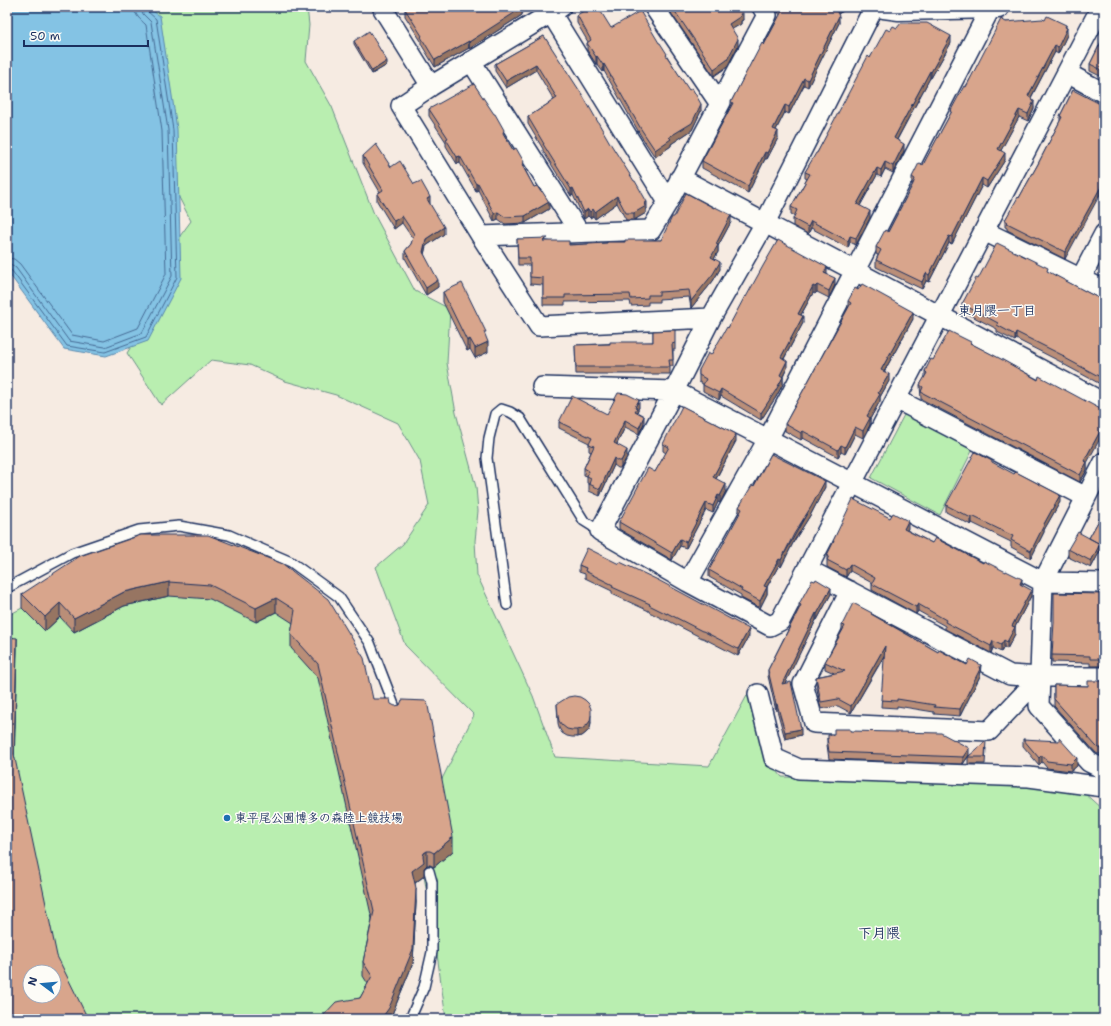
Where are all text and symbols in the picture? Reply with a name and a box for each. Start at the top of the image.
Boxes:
scale bar [24,22,148,48]
text: 50 m [30,28,60,44]
district label: 東月隈一丁目 [958,302,1036,319]
place label: 東平尾公園博多の森陸上競技場 [235,810,403,826]
marker: 東平尾公園博多の森陸上競技場 [222,813,232,823]
district label: 下月隈 [858,924,900,942]
north arrow [22,964,62,1004]
text: N [24,975,41,988]

